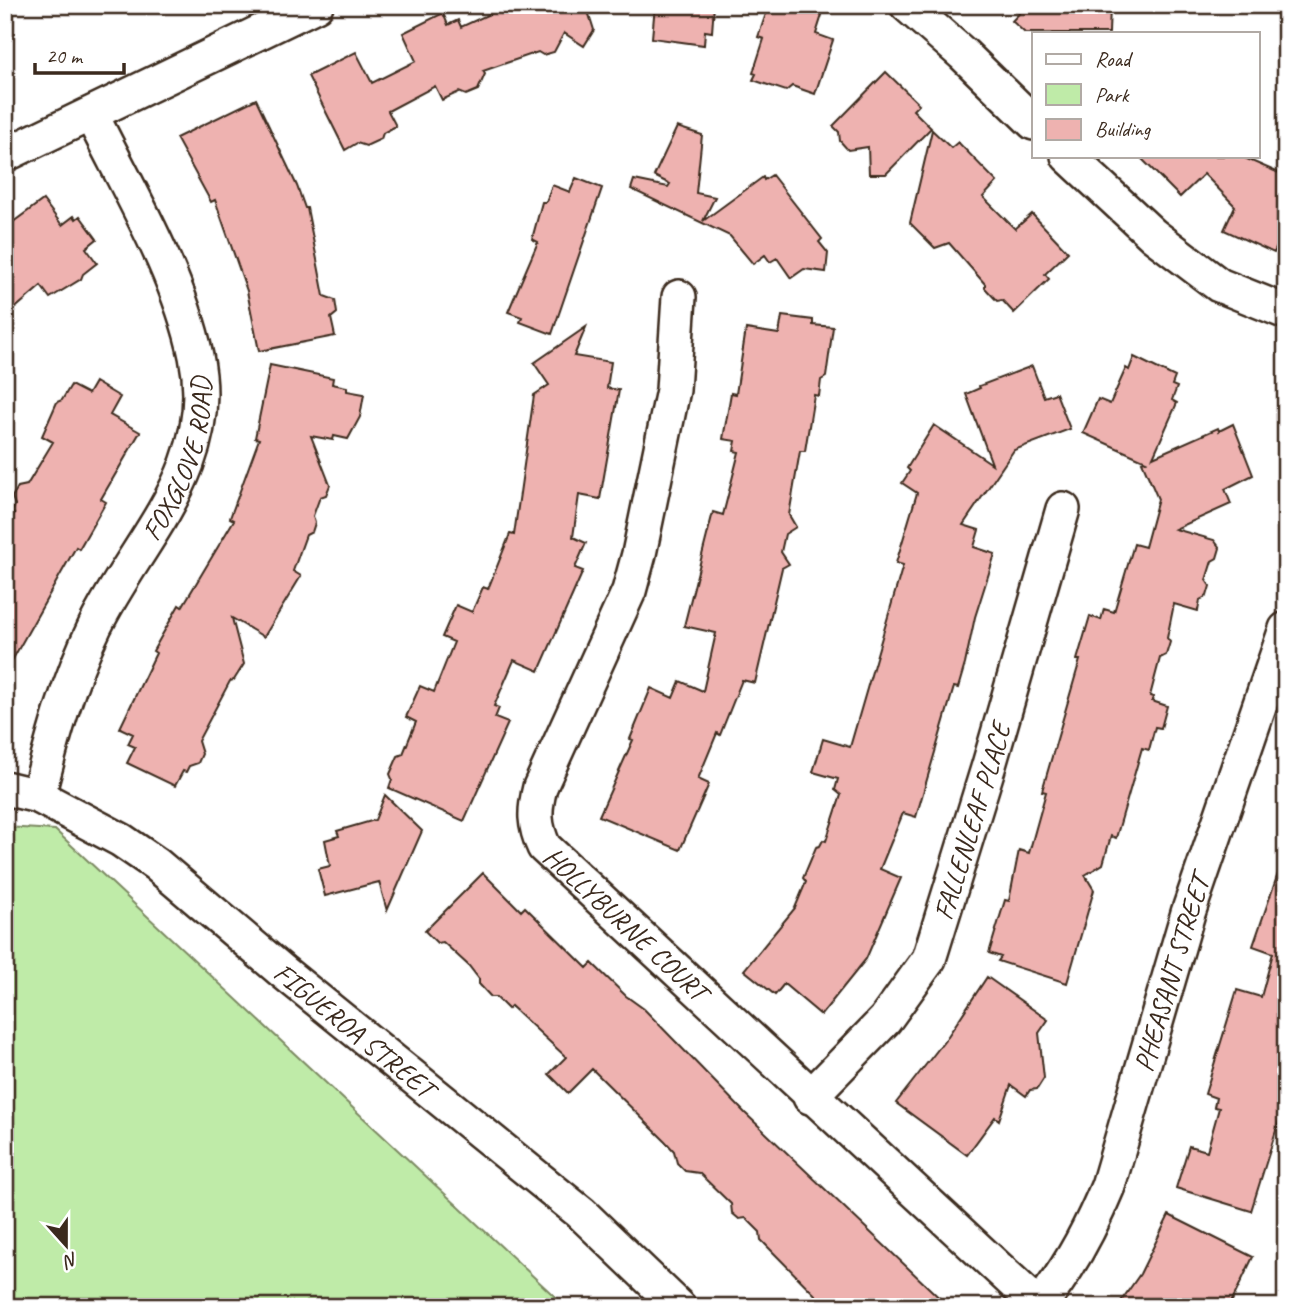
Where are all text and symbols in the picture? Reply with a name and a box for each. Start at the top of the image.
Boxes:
scale bar [35,32,124,76]
legend [1032,32,1260,158]
text: 20 m [46,43,84,69]
text: Road [1095,46,1134,72]
text: Park [1095,82,1130,108]
text: Building [1095,116,1152,142]
street label: FOXGLOVE ROAD [133,373,218,546]
street label: FALLENLEAF PLACE [925,715,1019,924]
street label: HOLLYBURNE COURT [537,838,720,1012]
street label: PHEASANT STREET [1125,864,1219,1075]
street label: FIGUEROA STREET [267,954,447,1109]
north arrow [32,1210,102,1280]
text: N [59,1247,82,1274]

